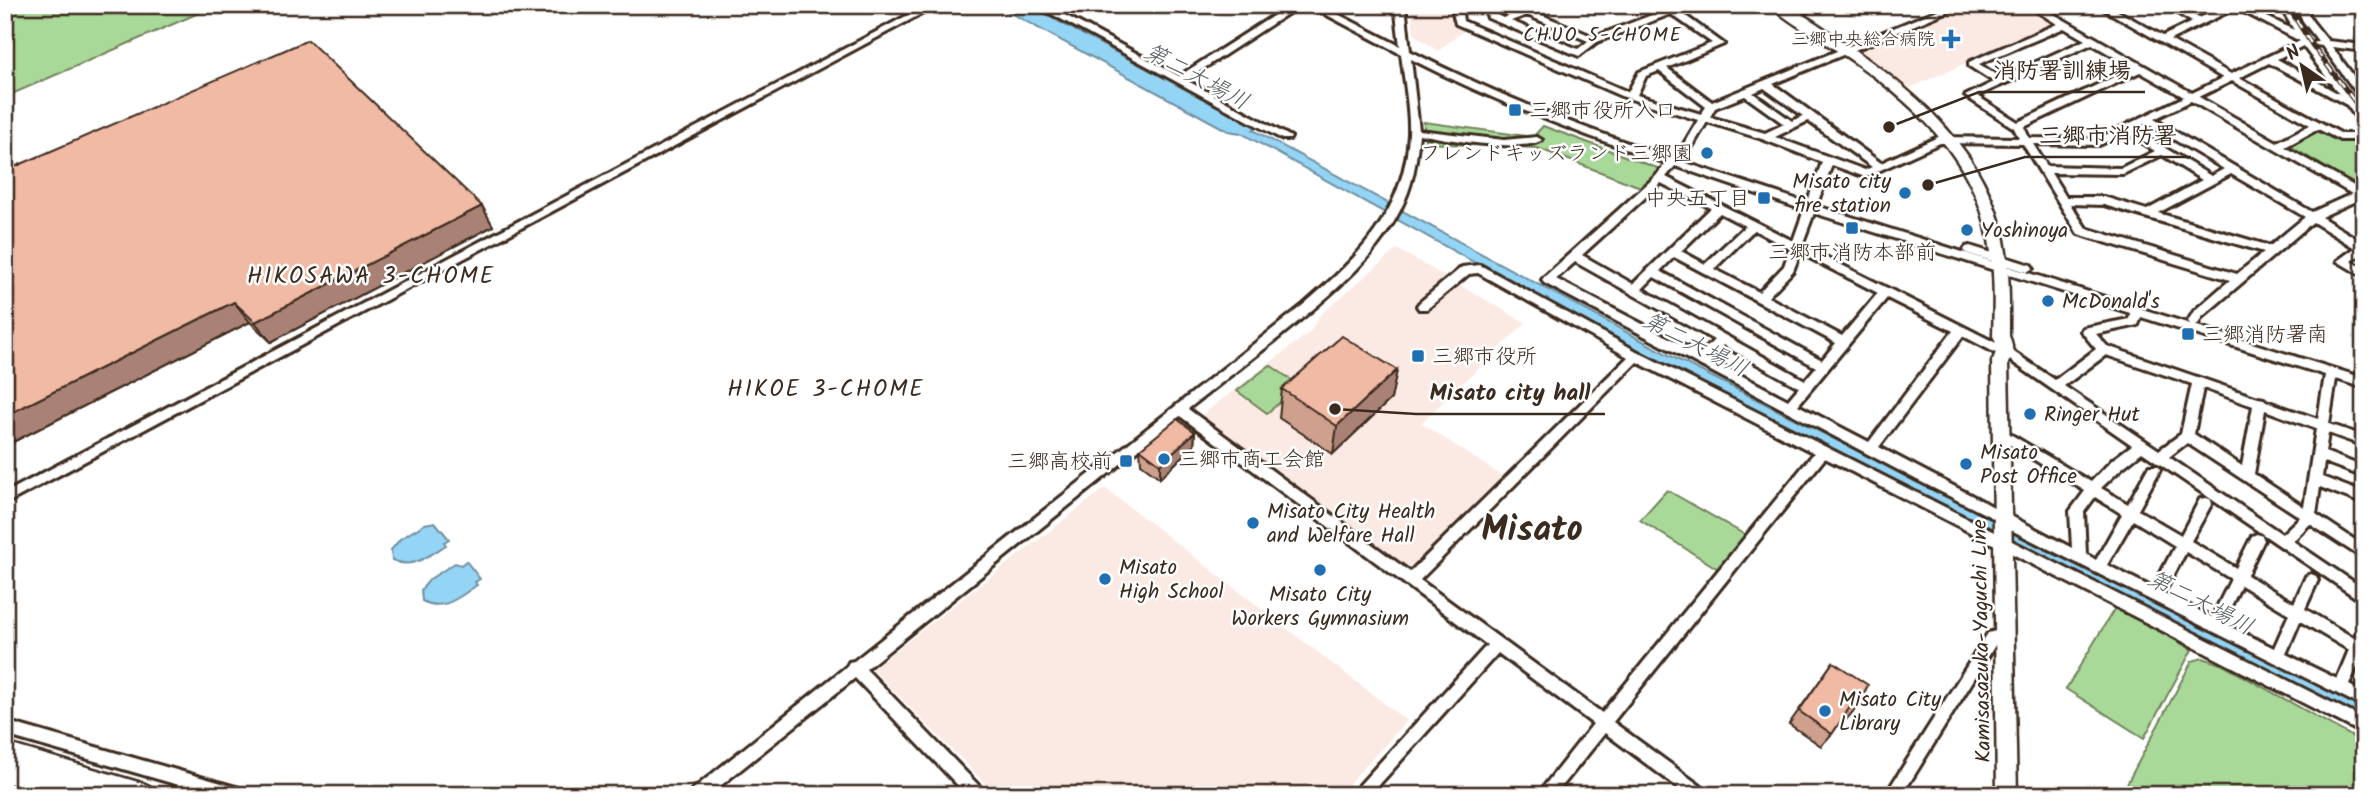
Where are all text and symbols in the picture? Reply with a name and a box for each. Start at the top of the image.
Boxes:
district label: CHUO 5-CHOME [1523,21,1683,51]
place label: 三郷中央総合病院 [1791,26,1935,55]
marker: 三郷中央総合病院 [1941,29,1961,49]
north arrow [2268,32,2338,102]
water label: 第二大場川 [1137,35,1255,121]
text: N [2280,38,2307,69]
callout: 消防署訓練場 [1979,48,2145,92]
text: 消防署訓練場 [1993,54,2131,90]
place label: 三郷市役所入口 [1529,95,1676,128]
marker: 三郷市役所入口 [1507,102,1523,118]
callout: 三郷市消防署 [2025,113,2191,157]
text: 三郷市消防署 [2039,119,2177,155]
place label: フレンドキッズランド三郷園 [1420,138,1693,171]
marker: フレンドキッズランド三郷園 [1699,145,1715,161]
place label: Misato city fire station [1792,166,1891,223]
place label: 中央五丁目 [1645,183,1750,216]
marker: Misato city fire station [1897,185,1913,201]
marker: 中央五丁目 [1756,190,1772,206]
place label: Yoshinoya [1981,215,2068,248]
marker: 三郷市消防本部前 [1844,220,1860,236]
marker: Yoshinoya [1959,222,1975,238]
place label: 三郷市消防本部前 [1768,237,1936,270]
district label: HIKOSAWA 3-CHOME [247,259,495,295]
place label: McDonald's [2062,286,2160,319]
marker: McDonald's [2040,293,2056,309]
water label: 第二大場川 [1636,304,1754,388]
place label: 三郷消防署南 [2202,319,2328,352]
marker: 三郷消防署南 [2180,326,2196,342]
place label: 三郷市役所 [1432,341,1537,374]
marker: 三郷市役所 [1410,348,1426,364]
callout: Misato city hall [1416,370,1605,414]
district label: HIKOE 3-CHOME [727,372,925,408]
text: Misato city hall [1430,376,1591,412]
place label: Ringer Hut [2044,399,2140,432]
marker: Ringer Hut [2022,406,2038,422]
place label: Misato Post Office [1980,437,2078,494]
place label: 三郷市商工会館 [1178,444,1325,477]
place label: 三郷高校前 [1007,446,1112,479]
marker: 三郷市商工会館 [1156,451,1172,467]
marker: 三郷高校前 [1118,453,1134,469]
marker: Misato Post Office [1958,456,1974,472]
place label: Misato City Health and Welfare Hall [1267,496,1435,553]
district label: Misato [1481,503,1583,559]
marker: Misato City Health and Welfare Hall [1245,515,1261,531]
street label: Kamisasazuka-Yaguchi Line [1964,518,2001,763]
place label: Misato High School [1119,552,1224,609]
marker: Misato City Workers Gymnasium [1312,562,1328,578]
water label: 第二大場川 [2141,562,2259,646]
marker: Misato High School [1097,571,1113,587]
place label: Misato City Workers Gymnasium [1231,579,1409,636]
place label: Misato City Library [1839,684,1941,741]
marker: Misato City Library [1817,703,1833,719]

